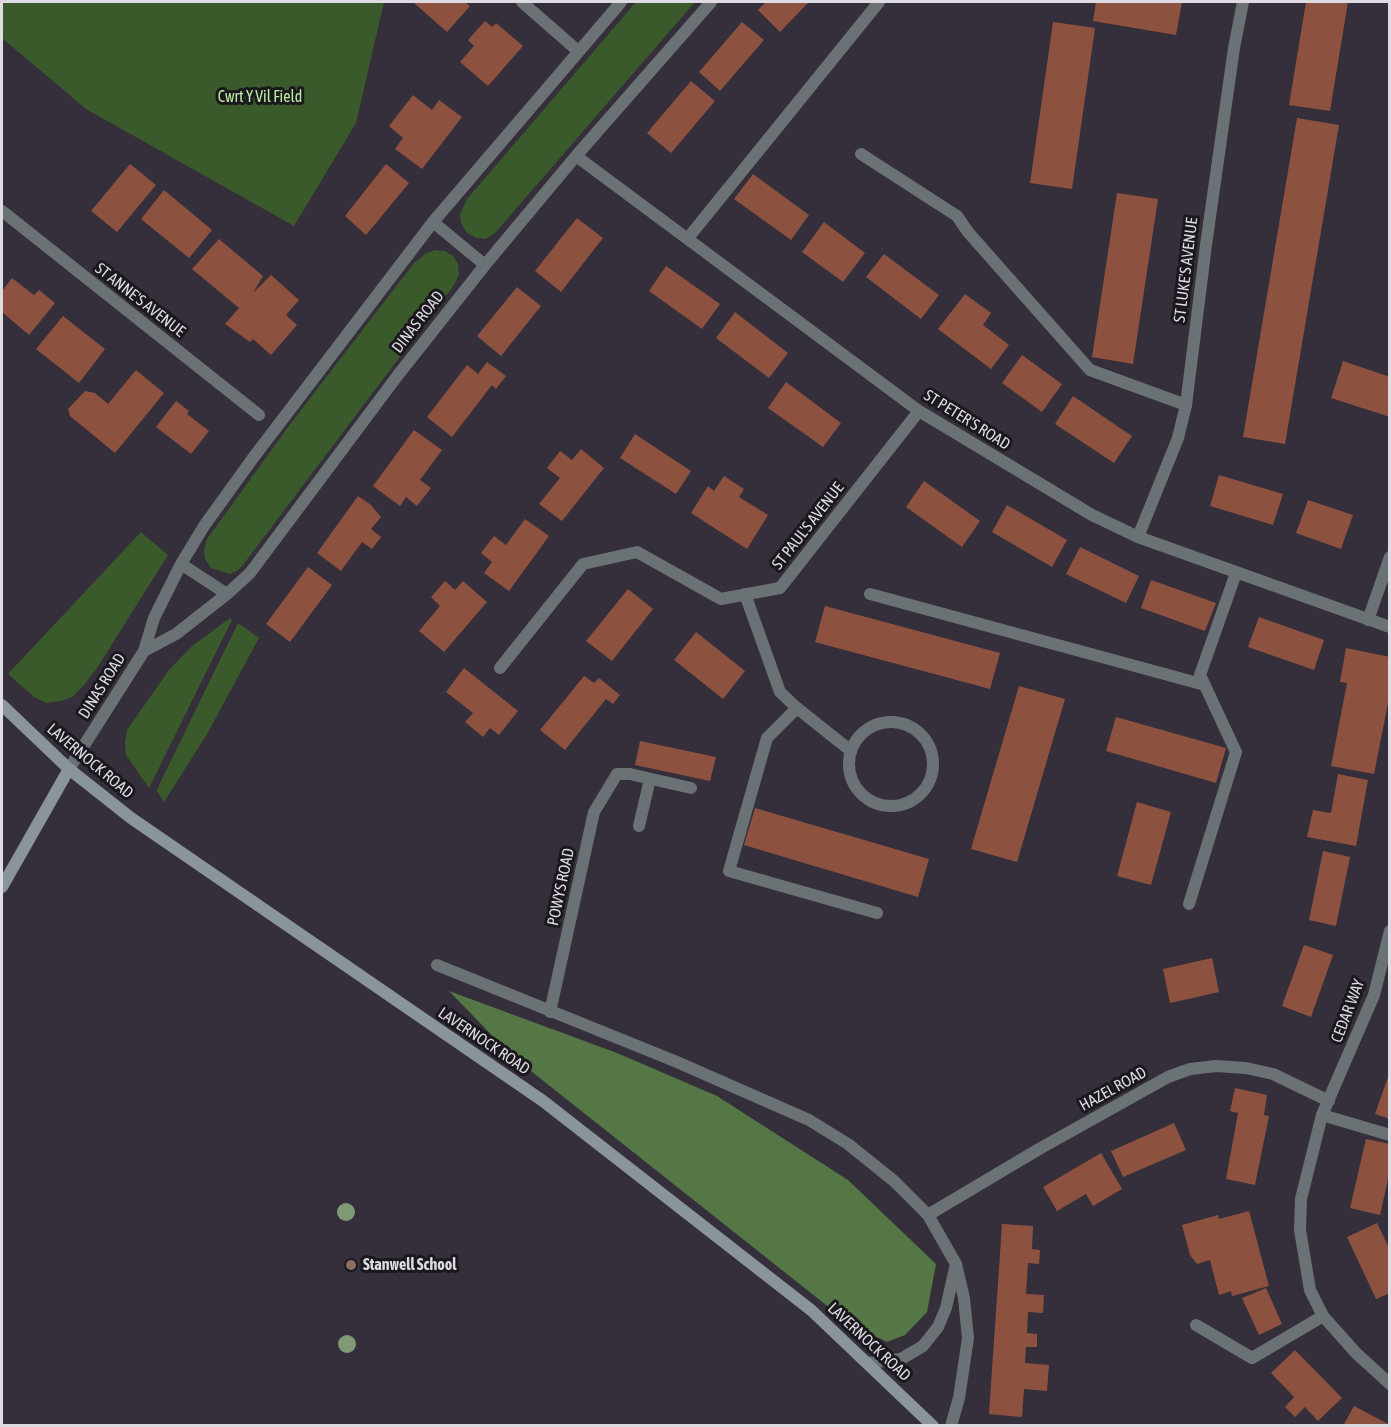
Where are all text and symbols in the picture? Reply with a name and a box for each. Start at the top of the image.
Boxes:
park label: Cwrt Y Vil Field [218,87,302,107]
street label: ST LUKE'S AVENUE [1170,216,1202,324]
street label: ST ANNE'S AVENUE [91,259,189,341]
street label: DINAS ROAD [388,287,448,357]
street label: ST PETER'S ROAD [920,386,1014,454]
street label: ST PAUL'S AVENUE [768,479,848,573]
street label: DINAS ROAD [74,650,130,722]
street label: LAVERNOCK ROAD [43,719,137,803]
street label: POWYS ROAD [543,847,579,927]
street label: CEDAR WAY [1327,977,1369,1045]
street label: LAVERNOCK ROAD [435,1003,533,1079]
street label: HAZEL ROAD [1076,1063,1150,1115]
place label: Stanwell School [363,1255,457,1275]
marker: Stanwell School [344,1258,358,1272]
street label: LAVERNOCK ROAD [824,1299,914,1385]

